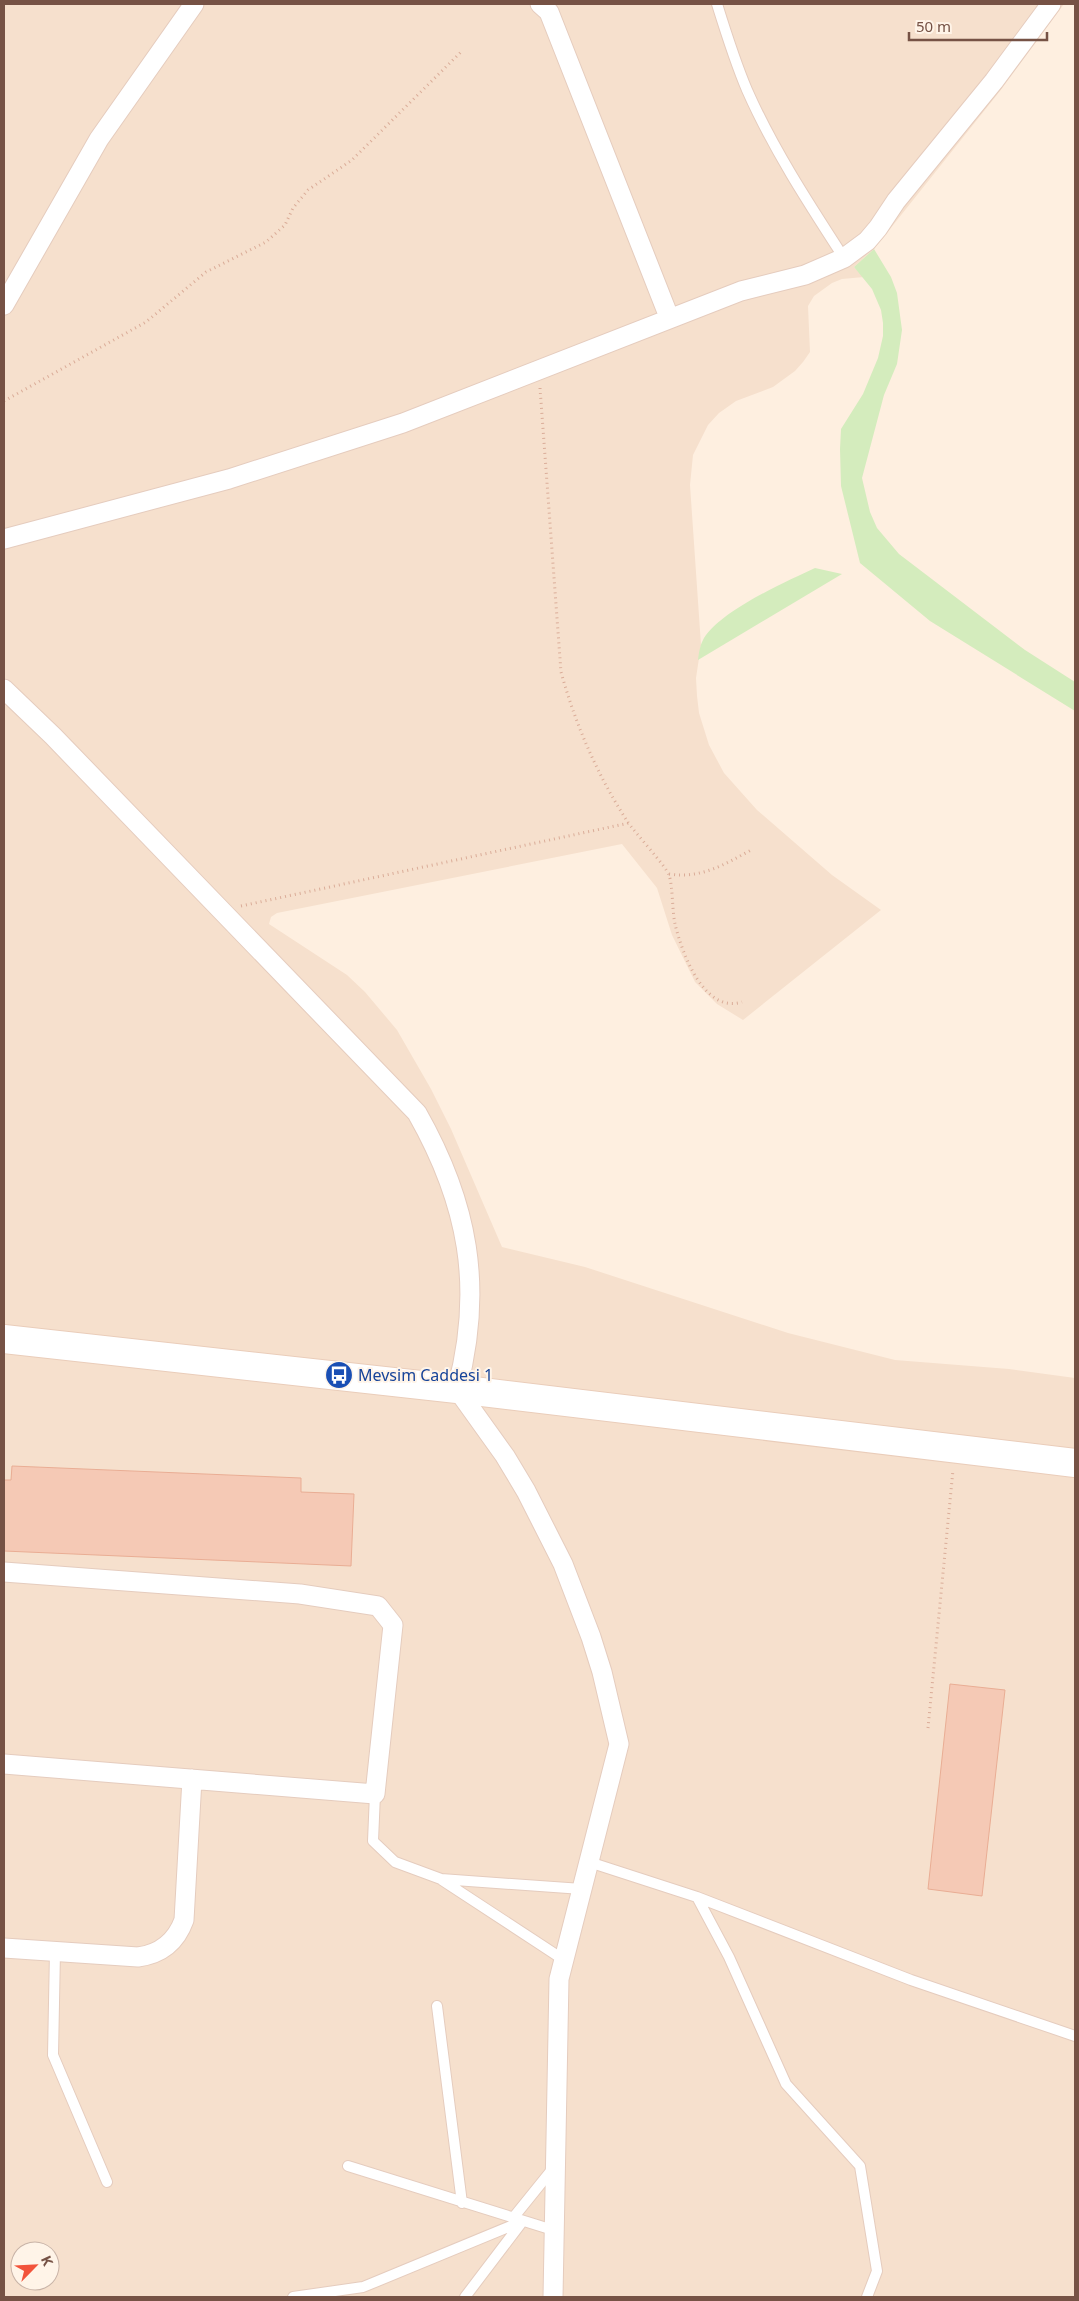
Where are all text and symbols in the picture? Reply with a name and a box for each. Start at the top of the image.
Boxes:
scale bar [909,10,1046,42]
text: 50 m [916,16,951,36]
bus stop icon: Mevsim Caddesi 1 [324,1360,354,1390]
place label: Mevsim Caddesi 1 [358,1364,493,1386]
north arrow [10,2241,60,2291]
text: K [37,2252,58,2269]

